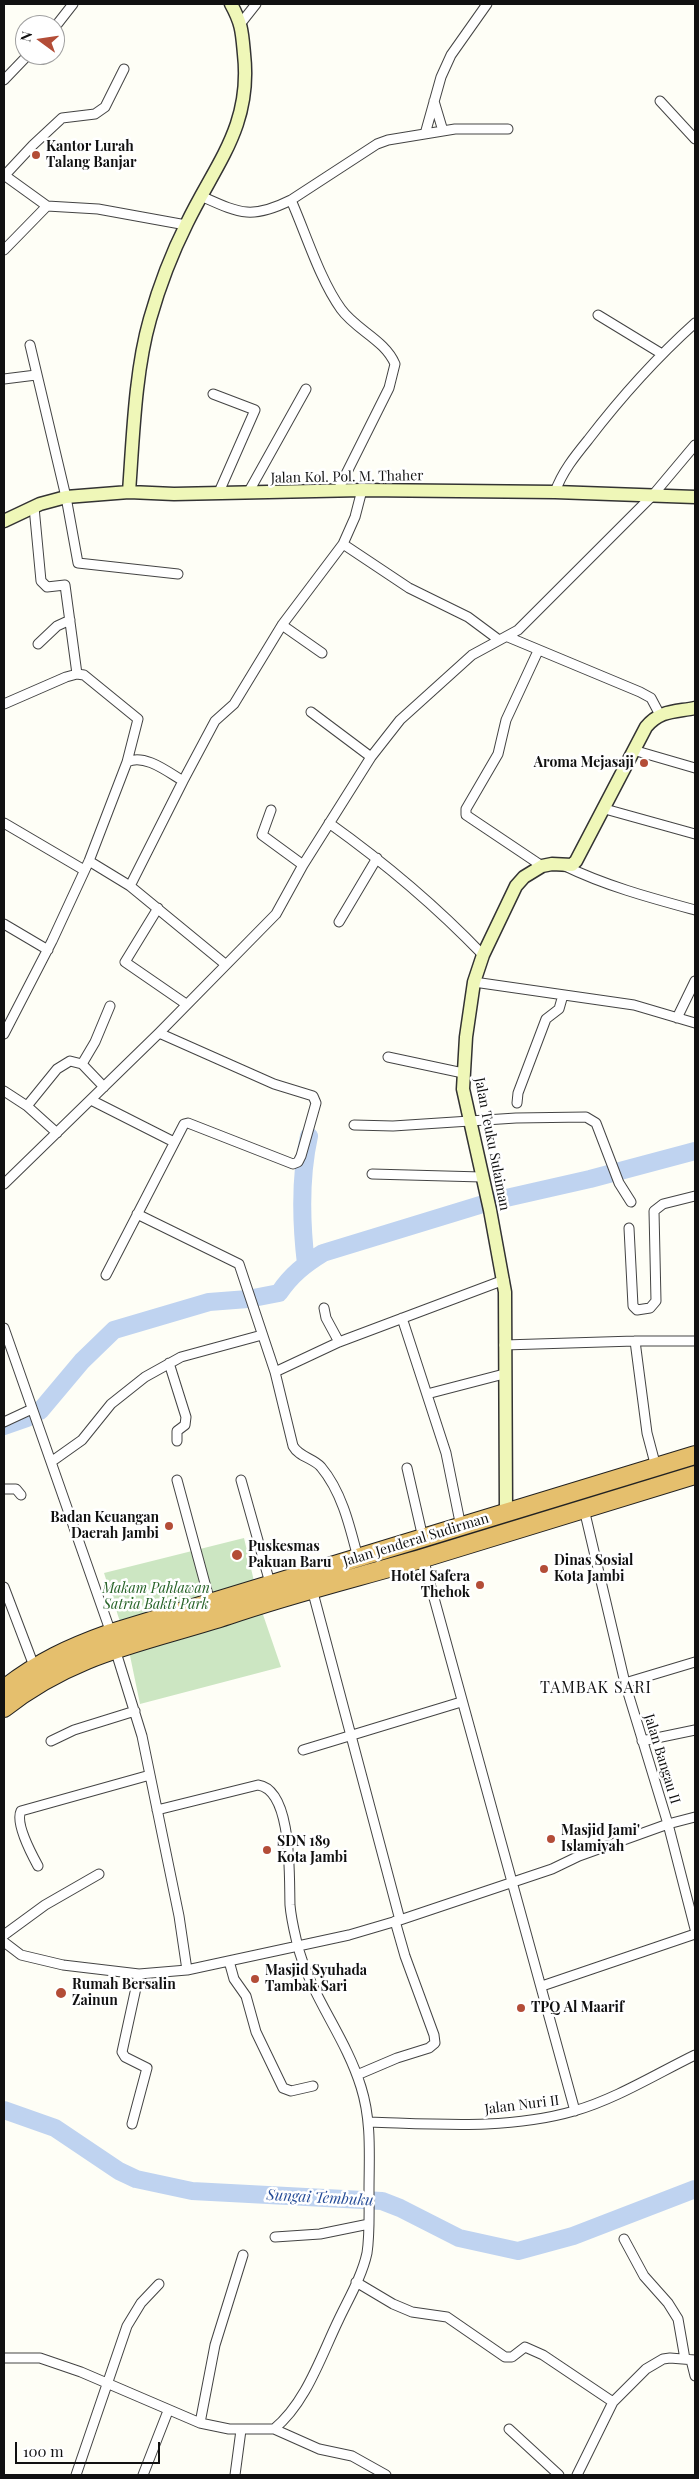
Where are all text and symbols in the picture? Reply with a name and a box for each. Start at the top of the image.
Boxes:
north arrow [15,15,65,65]
text: N [15,29,36,44]
place label: Kantor Lurah Talang Banjar [46,139,137,172]
marker: Kantor Lurah Talang Banjar [30,149,42,161]
street label: Jalan Kol. Pol. M. Thaher [270,467,424,487]
place label: Aroma Mejasaji [534,755,634,771]
marker: Aroma Mejasaji [638,757,650,769]
street label: Jalan Teuku Sulaiman [471,1076,513,1212]
place label: Badan Keuangan Daerah Jambi [50,1510,159,1542]
street label: Jalan Jenderal Sudirman [341,1510,491,1570]
marker: Badan Keuangan Daerah Jambi [163,1520,175,1532]
place label: Puskesmas Pakuan Baru [248,1539,332,1571]
marker: Puskesmas Pakuan Baru [230,1548,244,1562]
place label: Dinas Sosial Kota Jambi [554,1553,633,1585]
marker: Dinas Sosial Kota Jambi [538,1563,550,1575]
place label: Hotel Safera Thehok [391,1569,470,1601]
marker: Hotel Safera Thehok [474,1579,486,1591]
park label: Makam Pahlawan Satria Bakti Park [102,1581,210,1614]
district label: TAMBAK SARI [539,1678,653,1698]
street label: Jalan Bangau II [640,1712,684,1806]
place label: Masjid Jami' Islamiyah [561,1823,640,1855]
marker: Masjid Jami' Islamiyah [545,1833,557,1845]
place label: SDN 189 Kota Jambi [277,1834,347,1866]
marker: SDN 189 Kota Jambi [261,1844,273,1856]
place label: Masjid Syuhada Tambak Sari [265,1963,367,1995]
marker: Masjid Syuhada Tambak Sari [249,1973,261,1985]
place label: Rumah Bersalin Zainun [72,1977,176,2010]
marker: Rumah Bersalin Zainun [54,1986,68,2000]
place label: TPQ Al Maarif [531,2000,624,2016]
marker: TPQ Al Maarif [515,2002,527,2014]
street label: Jalan Nuri II [484,2092,560,2118]
water label: Sungai Tembuku [266,2186,374,2210]
scale bar [18,2432,162,2464]
text: 100 m [23,2441,64,2461]

